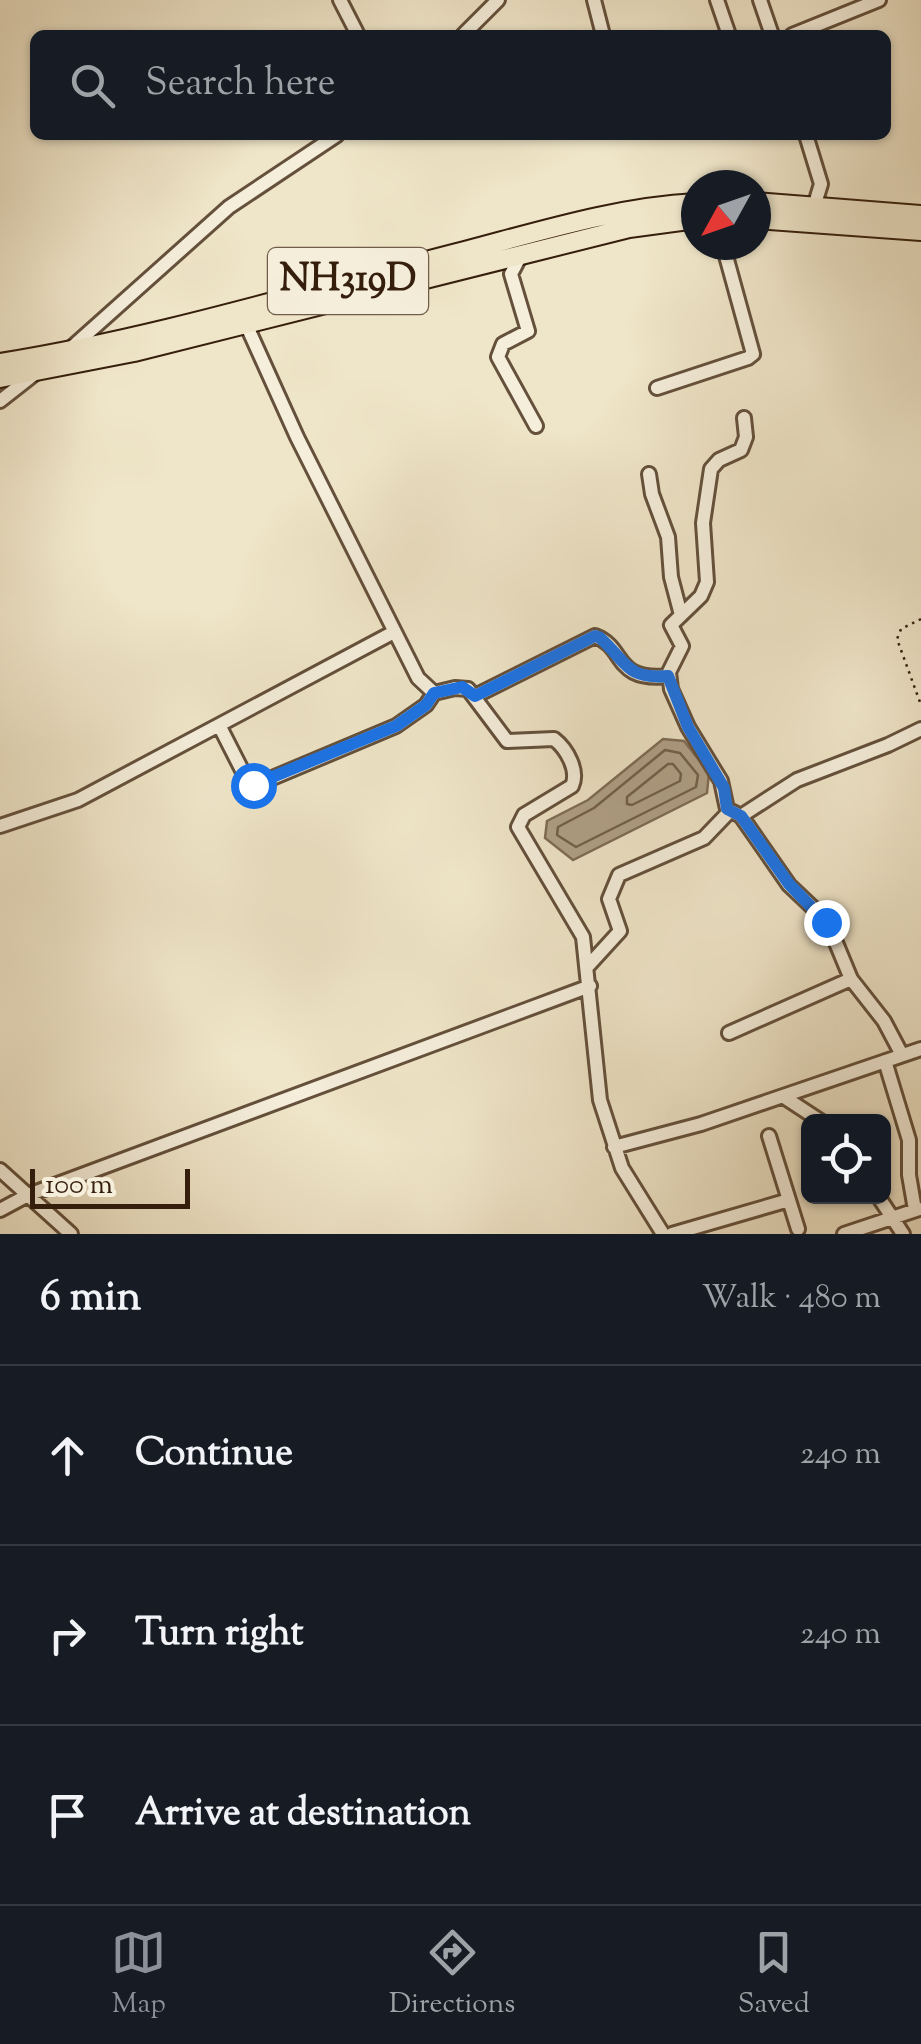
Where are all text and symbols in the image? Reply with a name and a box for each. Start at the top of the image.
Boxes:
search box [30,30,891,140]
icon: search [65,58,120,113]
text: Search here [145,58,336,112]
north arrow [681,170,771,260]
road number: NH319D [268,248,428,314]
route start [231,763,277,809]
route end [804,900,850,946]
map controls [801,1114,891,1204]
button: locate [801,1114,891,1204]
scale bar [30,1164,190,1208]
text: 100 m [45,1166,113,1206]
text: 6 min [40,1269,141,1329]
text: Walk · 480 m [702,1276,881,1322]
icon: ahead [40,1428,95,1483]
text: Continue [135,1428,293,1482]
text: 240 m [800,1432,881,1478]
icon: right [40,1608,95,1663]
text: Turn right [135,1608,303,1662]
text: 240 m [800,1612,881,1658]
icon: arrive [40,1788,95,1843]
text: Arrive at destination [135,1788,471,1842]
tab: Map [111,1925,166,2025]
tab: Directions [389,1925,515,2025]
tab: Saved [738,1925,810,2025]

